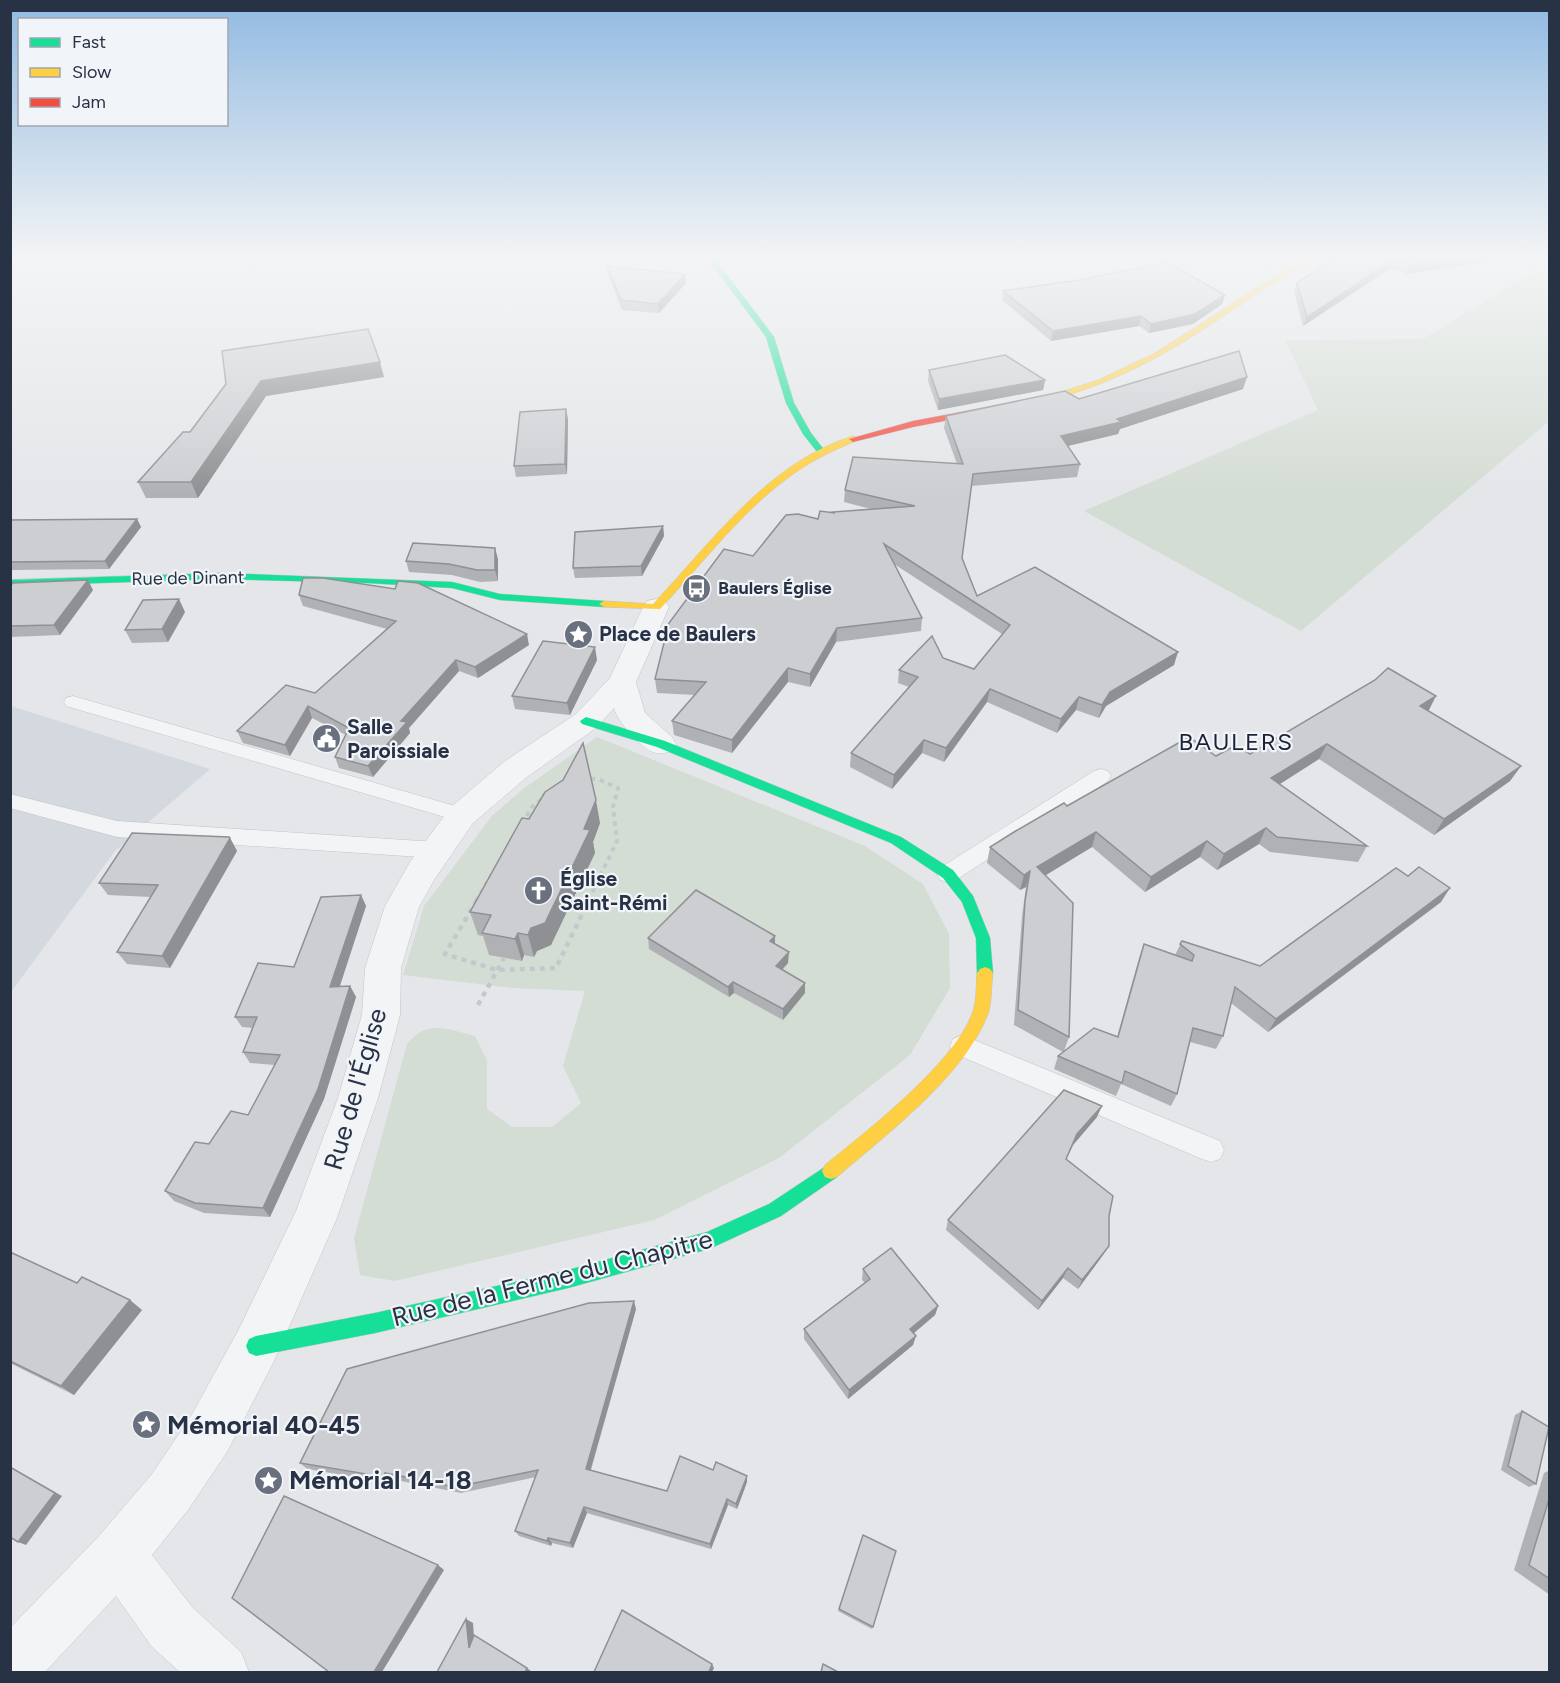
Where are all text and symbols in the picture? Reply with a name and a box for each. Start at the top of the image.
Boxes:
legend [18,18,228,126]
text: Fast [72,31,106,53]
text: Slow [72,61,111,83]
text: Jam [72,91,106,113]
street label: Rue de Dinant [131,566,245,590]
bus stop icon: Baulers Église [681,572,713,604]
place label: Baulers Église [718,577,832,599]
place icon: Place de Baulers [562,618,594,650]
place label: Place de Baulers [599,621,756,646]
place label: Salle Paroissiale [347,714,450,763]
public building icon: Salle Paroissiale [310,723,342,755]
district label: BAULERS [1179,727,1293,756]
place label: Église Saint-Rémi [560,866,667,915]
church icon: Église Saint-Rémi [523,875,555,907]
street label: Rue de l'Église [317,1004,393,1174]
street label: Rue de la Ferme du Chapitre [388,1223,716,1333]
place icon: Mémorial 40-45 [130,1409,162,1441]
place label: Mémorial 40-45 [167,1409,360,1441]
place icon: Mémorial 14-18 [252,1464,284,1496]
place label: Mémorial 14-18 [289,1464,472,1496]

